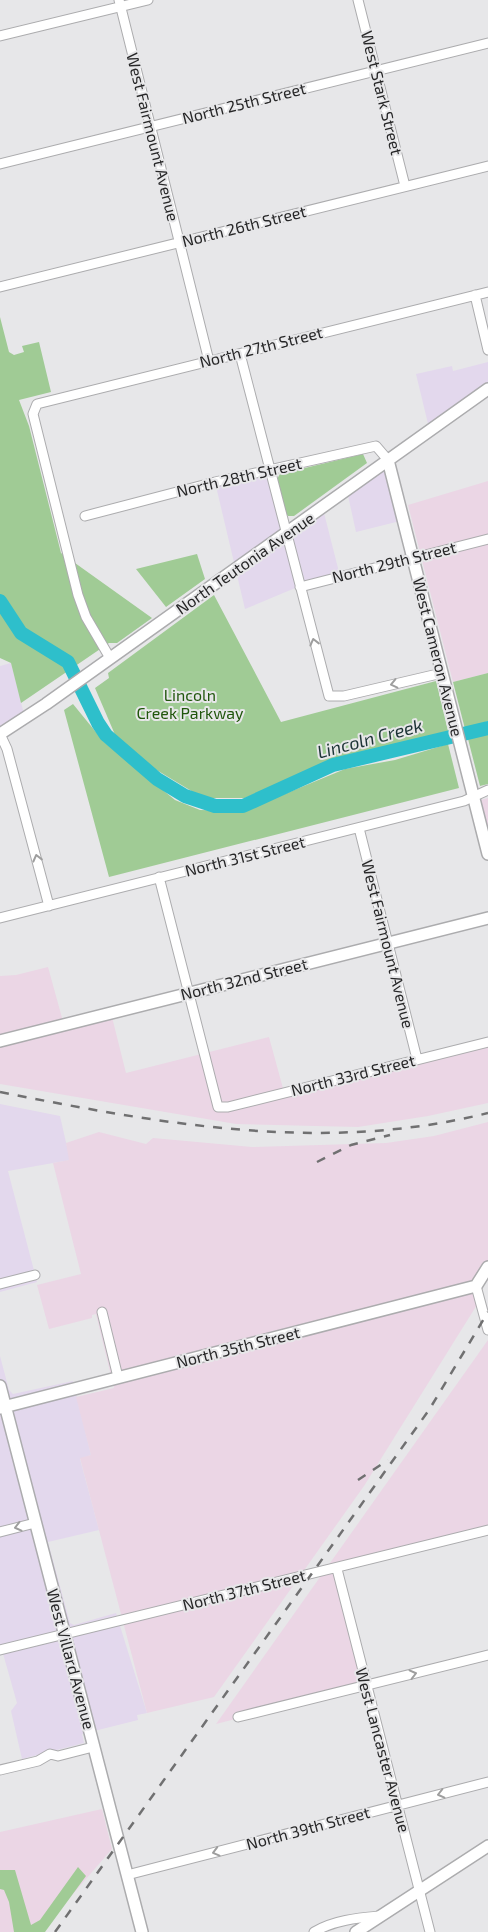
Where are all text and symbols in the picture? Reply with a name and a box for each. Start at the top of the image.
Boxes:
street label: West Stark Street [358,29,407,157]
street label: West Fairmount Avenue [123,51,184,223]
street label: North 25th Street [180,78,308,127]
street label: North 26th Street [180,201,308,250]
street label: North 27th Street [197,322,324,371]
street label: North 28th Street [174,453,303,500]
street label: North Teutonia Avenue [172,508,318,618]
street label: North 29th Street [330,537,458,586]
street label: West Cameron Avenue [410,575,467,738]
one-way arrow [309,638,320,647]
one-way arrow [390,678,399,689]
park label: Lincoln Creek Parkway [136,685,244,722]
water label: Lincoln Creek [315,713,425,763]
street label: North 31st Street [183,831,307,880]
one-way arrow [32,854,43,863]
street label: West Fairmount Avenue [358,858,419,1030]
street label: North 32nd Street [178,954,309,1003]
street label: North 33rd Street [289,1050,417,1099]
street label: North 35th Street [174,1322,302,1371]
one-way arrow [13,1521,22,1532]
street label: North 37th Street [180,1565,307,1614]
street label: West Villard Avenue [44,1586,99,1731]
street label: West Lancaster Avenue [352,1665,415,1834]
one-way arrow [409,1669,418,1680]
one-way arrow [437,1788,445,1798]
street label: North 39th Street [244,1802,372,1853]
one-way arrow [211,1846,220,1857]

